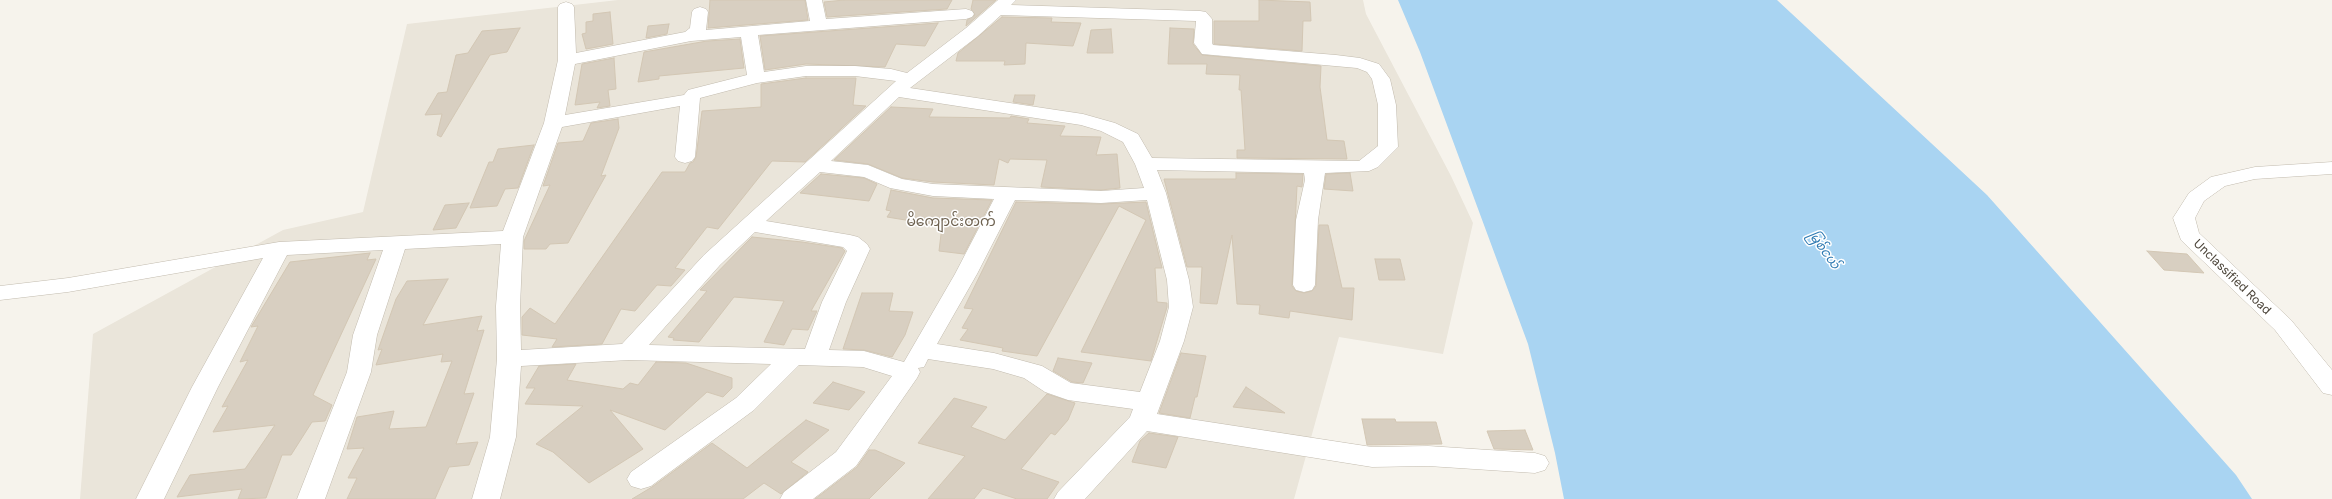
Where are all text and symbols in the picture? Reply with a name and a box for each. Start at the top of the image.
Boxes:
district label: မိကျောင်းတက် [906,214,996,230]
water label: မြစ်ငယ် [1805,228,1843,272]
street label: Unclassified Road [2190,236,2274,318]

